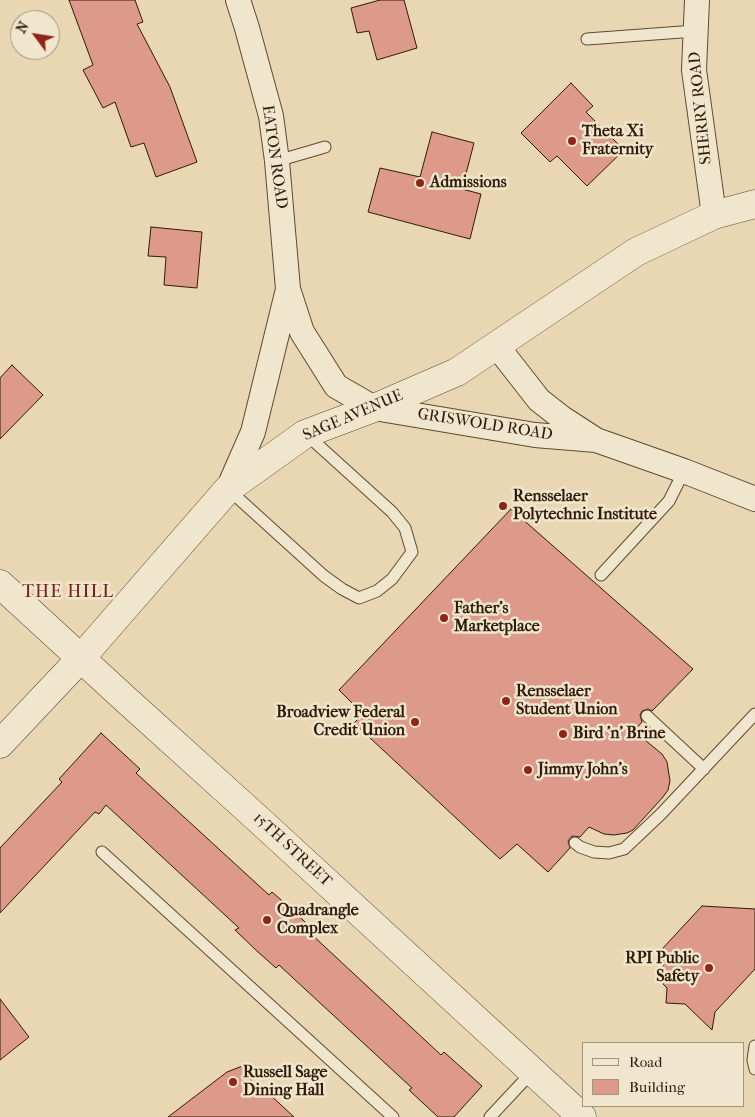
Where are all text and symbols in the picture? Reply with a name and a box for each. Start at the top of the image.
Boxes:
north arrow [10,10,60,60]
text: N [13,19,33,36]
street label: SHERRY ROAD [686,51,716,165]
street label: EATON ROAD [257,104,291,210]
place label: Theta Xi Fraternity [582,122,653,160]
marker: Theta Xi Fraternity [566,135,578,147]
place label: Admissions [430,173,507,193]
marker: Admissions [414,177,426,189]
street label: SAGE AVENUE [300,386,406,446]
street label: GRISWOLD ROAD [416,405,554,445]
place label: Rensselaer Polytechnic Institute [513,487,657,525]
marker: Rensselaer Polytechnic Institute [497,500,509,512]
district label: THE HILL [21,582,115,604]
place label: Father’s Marketplace [454,599,540,637]
marker: Father’s Marketplace [438,612,450,624]
place label: Rensselaer Student Union [516,682,618,720]
marker: Rensselaer Student Union [500,695,512,707]
place label: Broadview Federal Credit Union [276,703,405,741]
marker: Broadview Federal Credit Union [409,716,421,728]
place label: Bird 'n' Brine [573,724,665,744]
marker: Bird 'n' Brine [557,728,569,740]
place label: Jimmy John's [538,760,628,780]
marker: Jimmy John's [522,764,534,776]
street label: 15TH STREET [249,809,335,891]
place label: Quadrangle Complex [277,901,359,939]
marker: Quadrangle Complex [261,914,273,926]
place label: RPI Public Safety [625,949,699,987]
marker: RPI Public Safety [703,962,715,974]
legend [582,1042,745,1107]
text: Road [629,1053,662,1071]
place label: Russell Sage Dining Hall [243,1063,327,1101]
marker: Russell Sage Dining Hall [227,1076,239,1088]
text: Building [629,1078,685,1096]

